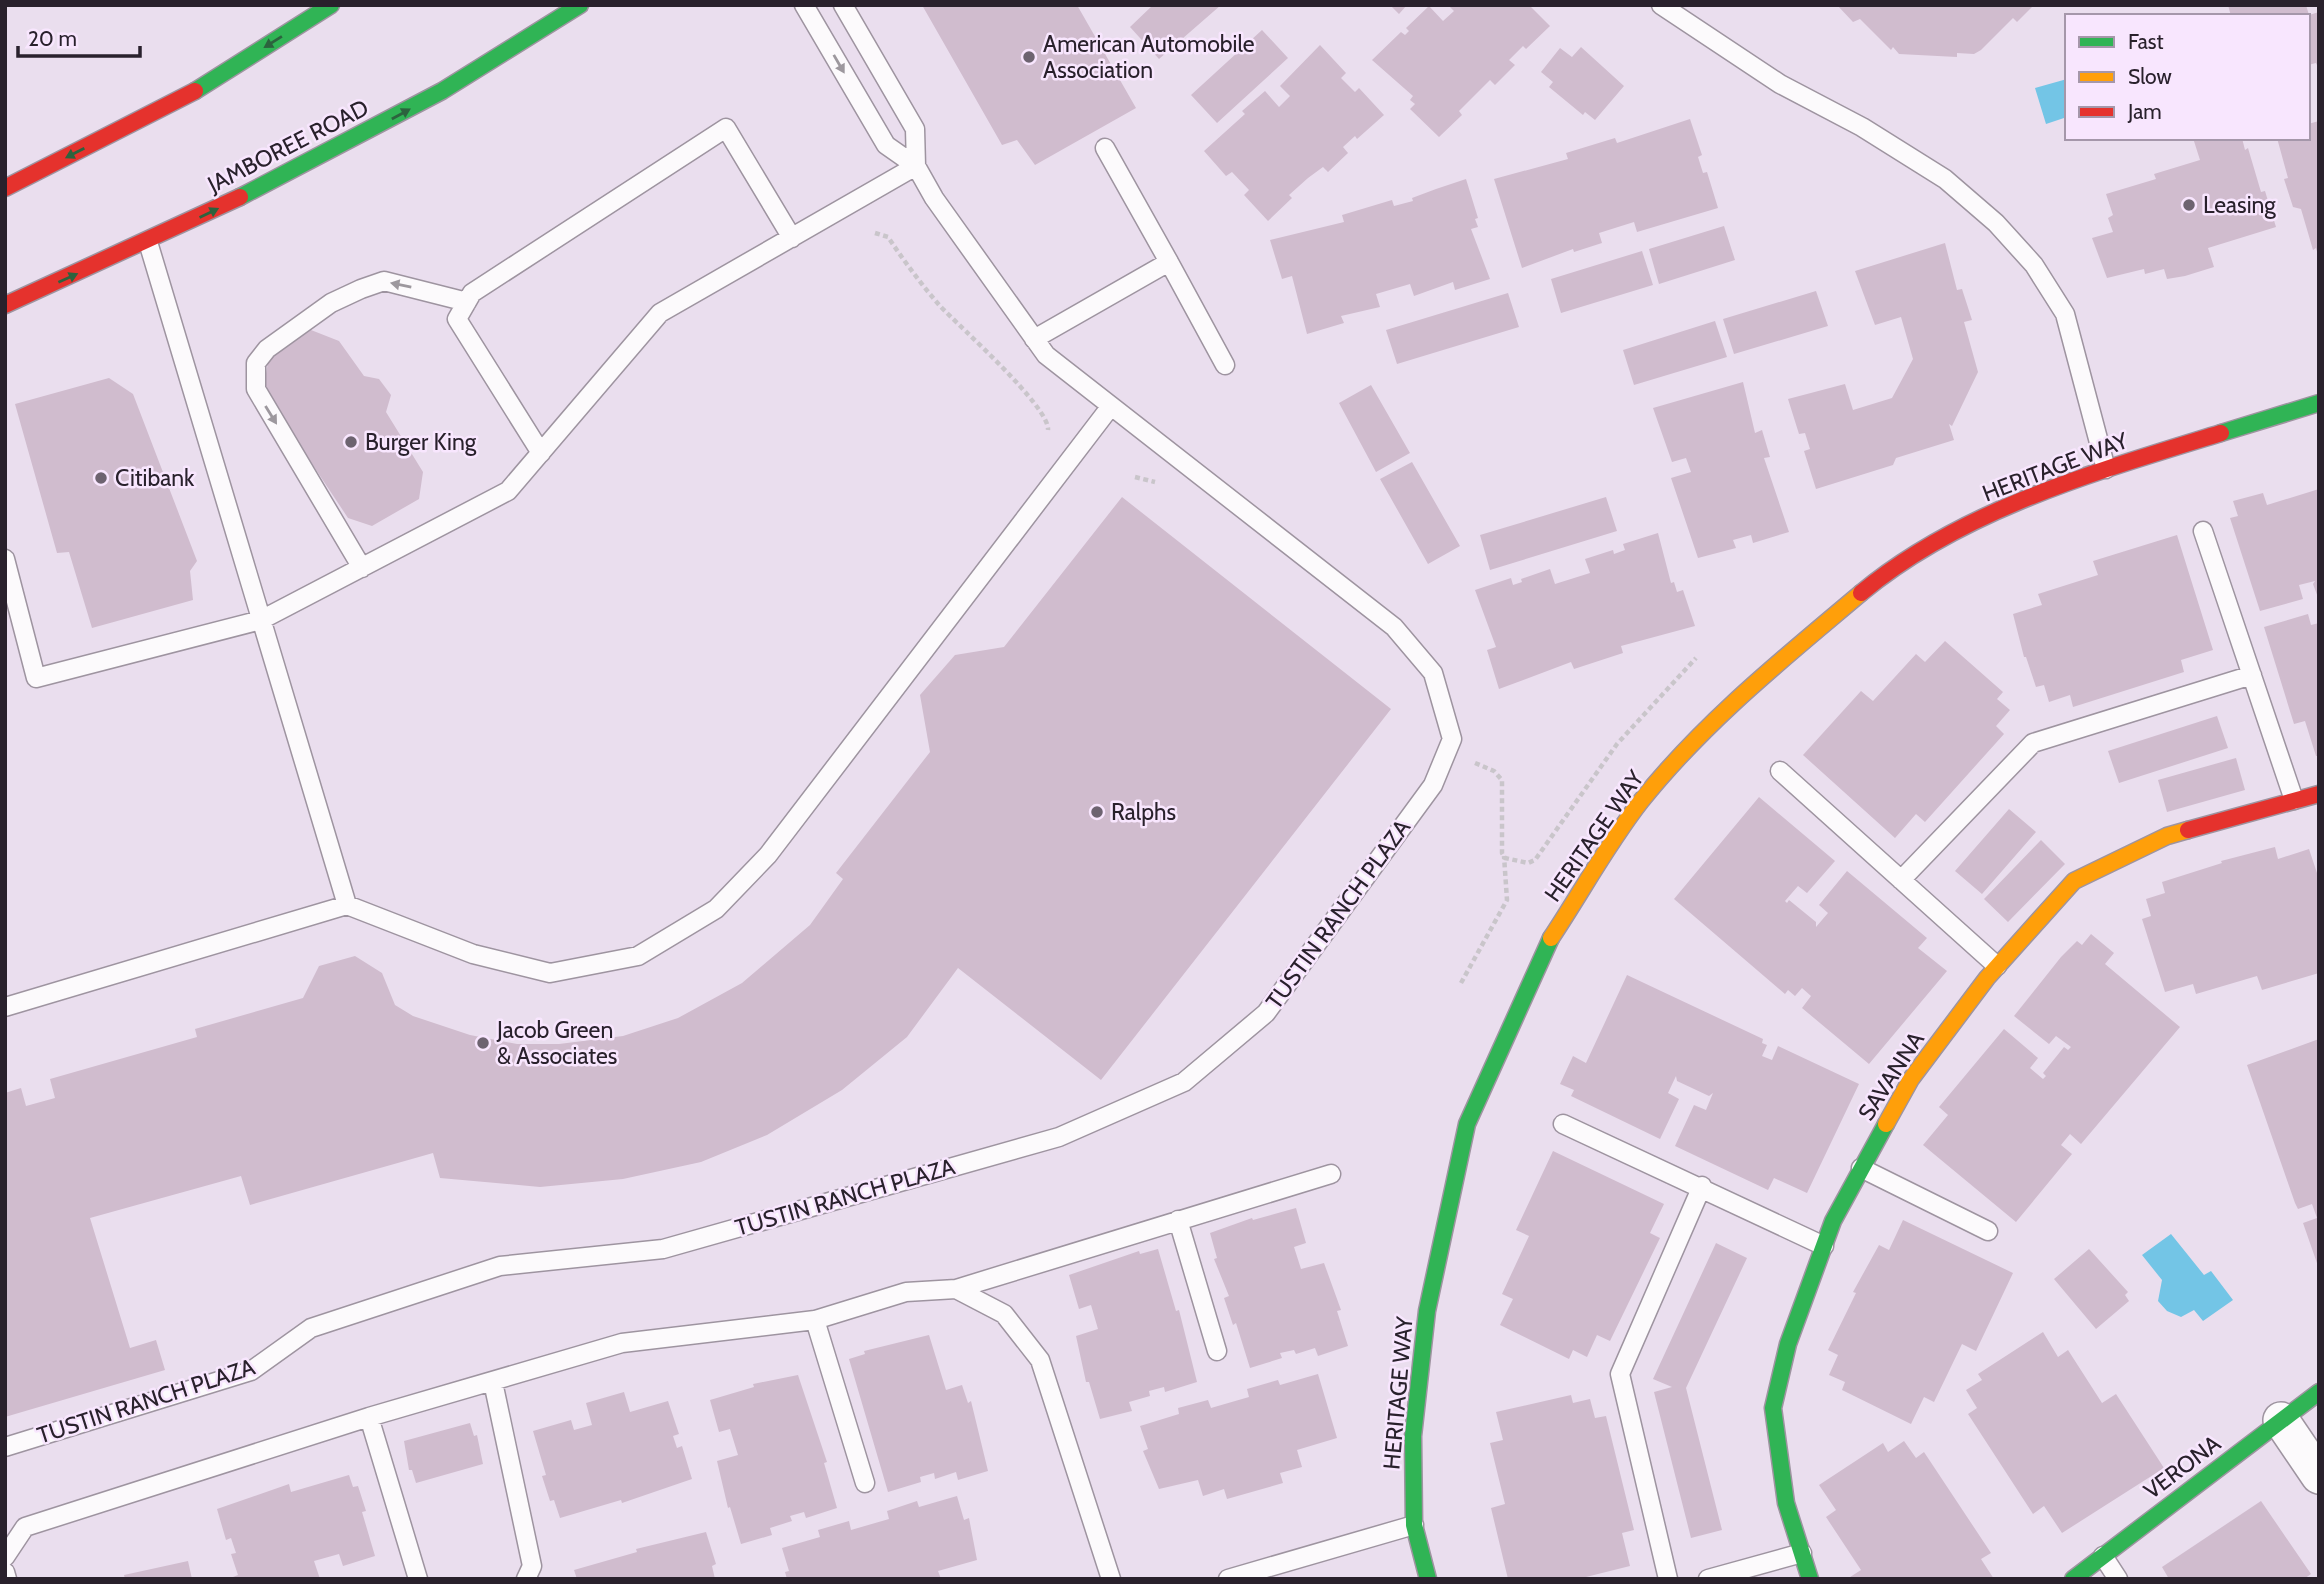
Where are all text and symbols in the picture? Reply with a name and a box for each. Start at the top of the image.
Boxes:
scale bar [18,14,140,58]
legend [2065,14,2310,140]
text: 20 m [28,26,77,51]
text: Fast [2128,29,2164,54]
place label: American Automobile Association [1043,30,1255,84]
one-way arrow [264,35,283,48]
marker: American Automobile Association [1021,49,1037,65]
one-way arrow [833,55,845,74]
text: Slow [2128,64,2172,89]
street label: JAMBOREE ROAD [202,93,373,199]
text: Jam [2127,99,2162,124]
one-way arrow [391,108,410,120]
one-way arrow [65,147,85,158]
place label: Leasing [2203,191,2276,219]
marker: Leasing [2181,197,2197,213]
one-way arrow [199,207,219,218]
one-way arrow [57,272,78,283]
one-way arrow [390,279,412,290]
one-way arrow [265,405,278,424]
street label: HERITAGE WAY [1978,426,2133,508]
place label: Burger King [365,428,477,456]
marker: Burger King [343,434,359,450]
place label: Citibank [115,464,195,492]
marker: Citibank [93,470,109,486]
street label: HERITAGE WAY [1538,764,1650,907]
place label: Ralphs [1111,798,1176,826]
marker: Ralphs [1089,804,1105,820]
street label: TUSTIN RANCH PLAZA [1260,814,1416,1014]
place label: Jacob Green & Associates [496,1016,617,1070]
street label: SAVANNA [1852,1026,1930,1126]
marker: Jacob Green & Associates [475,1035,491,1051]
street label: TUSTIN RANCH PLAZA [732,1152,958,1242]
street label: HERITAGE WAY [1377,1314,1419,1471]
street label: TUSTIN RANCH PLAZA [34,1353,258,1449]
street label: VERONA [2138,1429,2226,1505]

